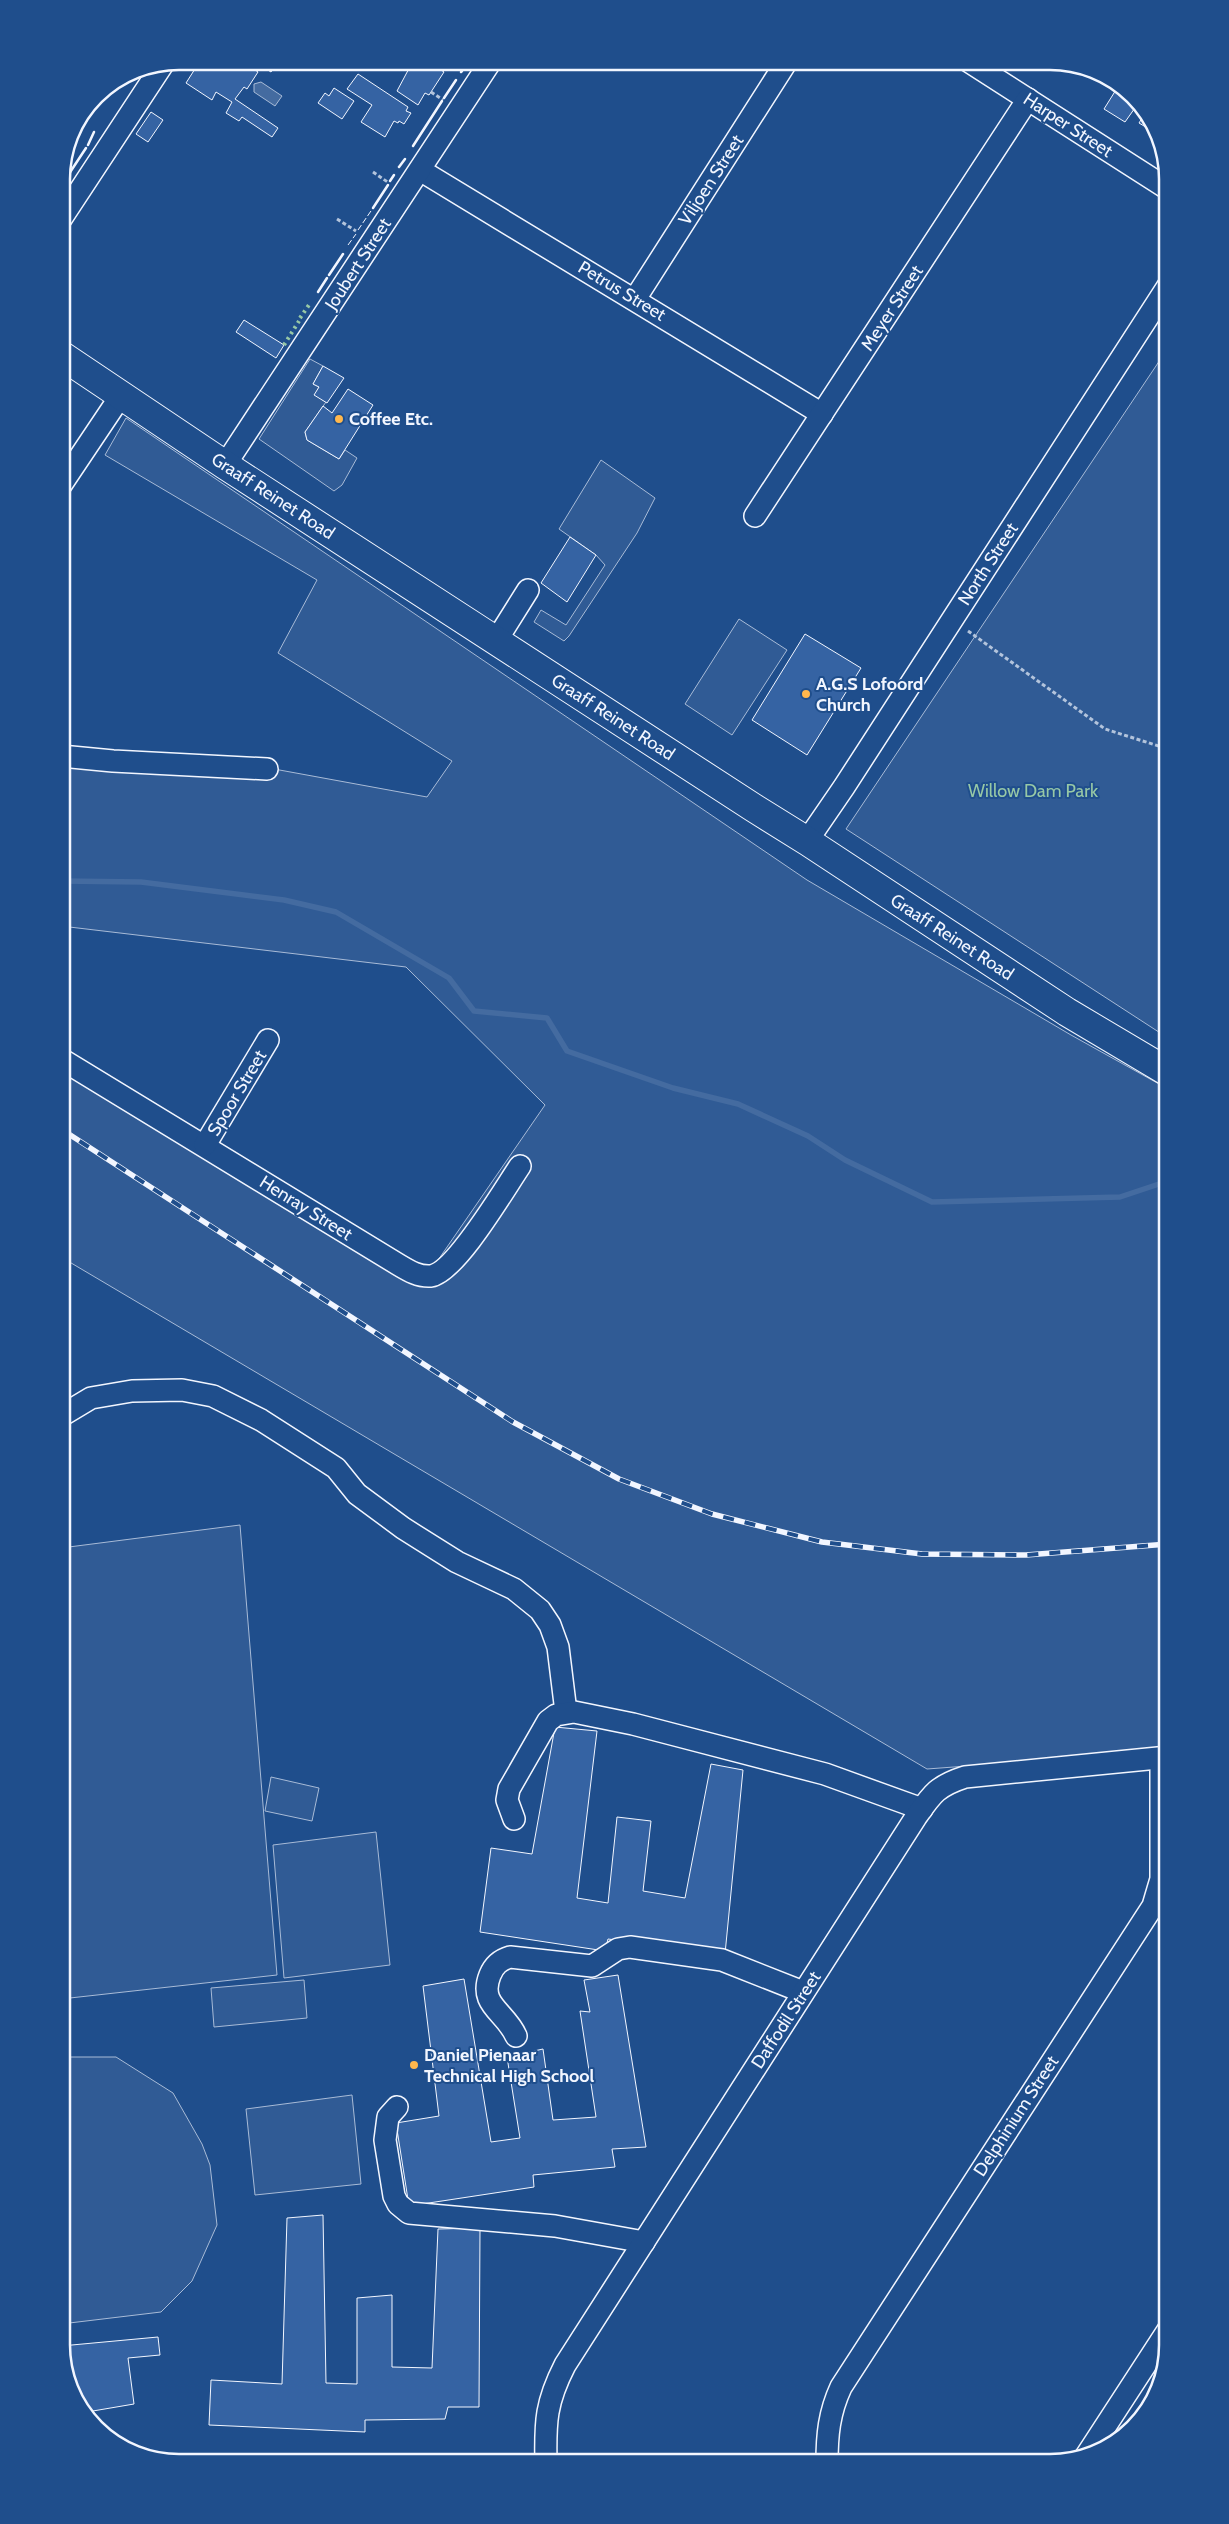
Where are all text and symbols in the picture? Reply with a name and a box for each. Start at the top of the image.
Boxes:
street label: Harper Street [1019,88,1117,162]
street label: Viljoen Street [674,131,748,229]
street label: Joubert Street [320,214,396,315]
street label: Petrus Street [574,256,670,326]
street label: Meyer Street [856,261,928,355]
place label: Coffee Etc. [349,408,433,430]
marker: Coffee Etc. [333,413,345,425]
street label: Graaff Reinet Road [207,448,339,544]
street label: North Street [953,519,1023,609]
street label: Graaff Reinet Road [547,669,679,765]
place label: A.G.S Lofoord Church [816,673,923,716]
marker: A.G.S Lofoord Church [800,688,812,700]
park label: Willow Dam Park [968,780,1099,802]
street label: Graaff Reinet Road [886,889,1018,985]
street label: Spoor Street [203,1046,271,1140]
street label: Henray Street [256,1171,356,1245]
street label: Daffodil Street [746,1967,826,2073]
place label: Daniel Pienaar Technical High School [424,2044,595,2087]
street label: Delphinium Street [969,2052,1063,2180]
marker: Daniel Pienaar Technical High School [408,2059,420,2071]

